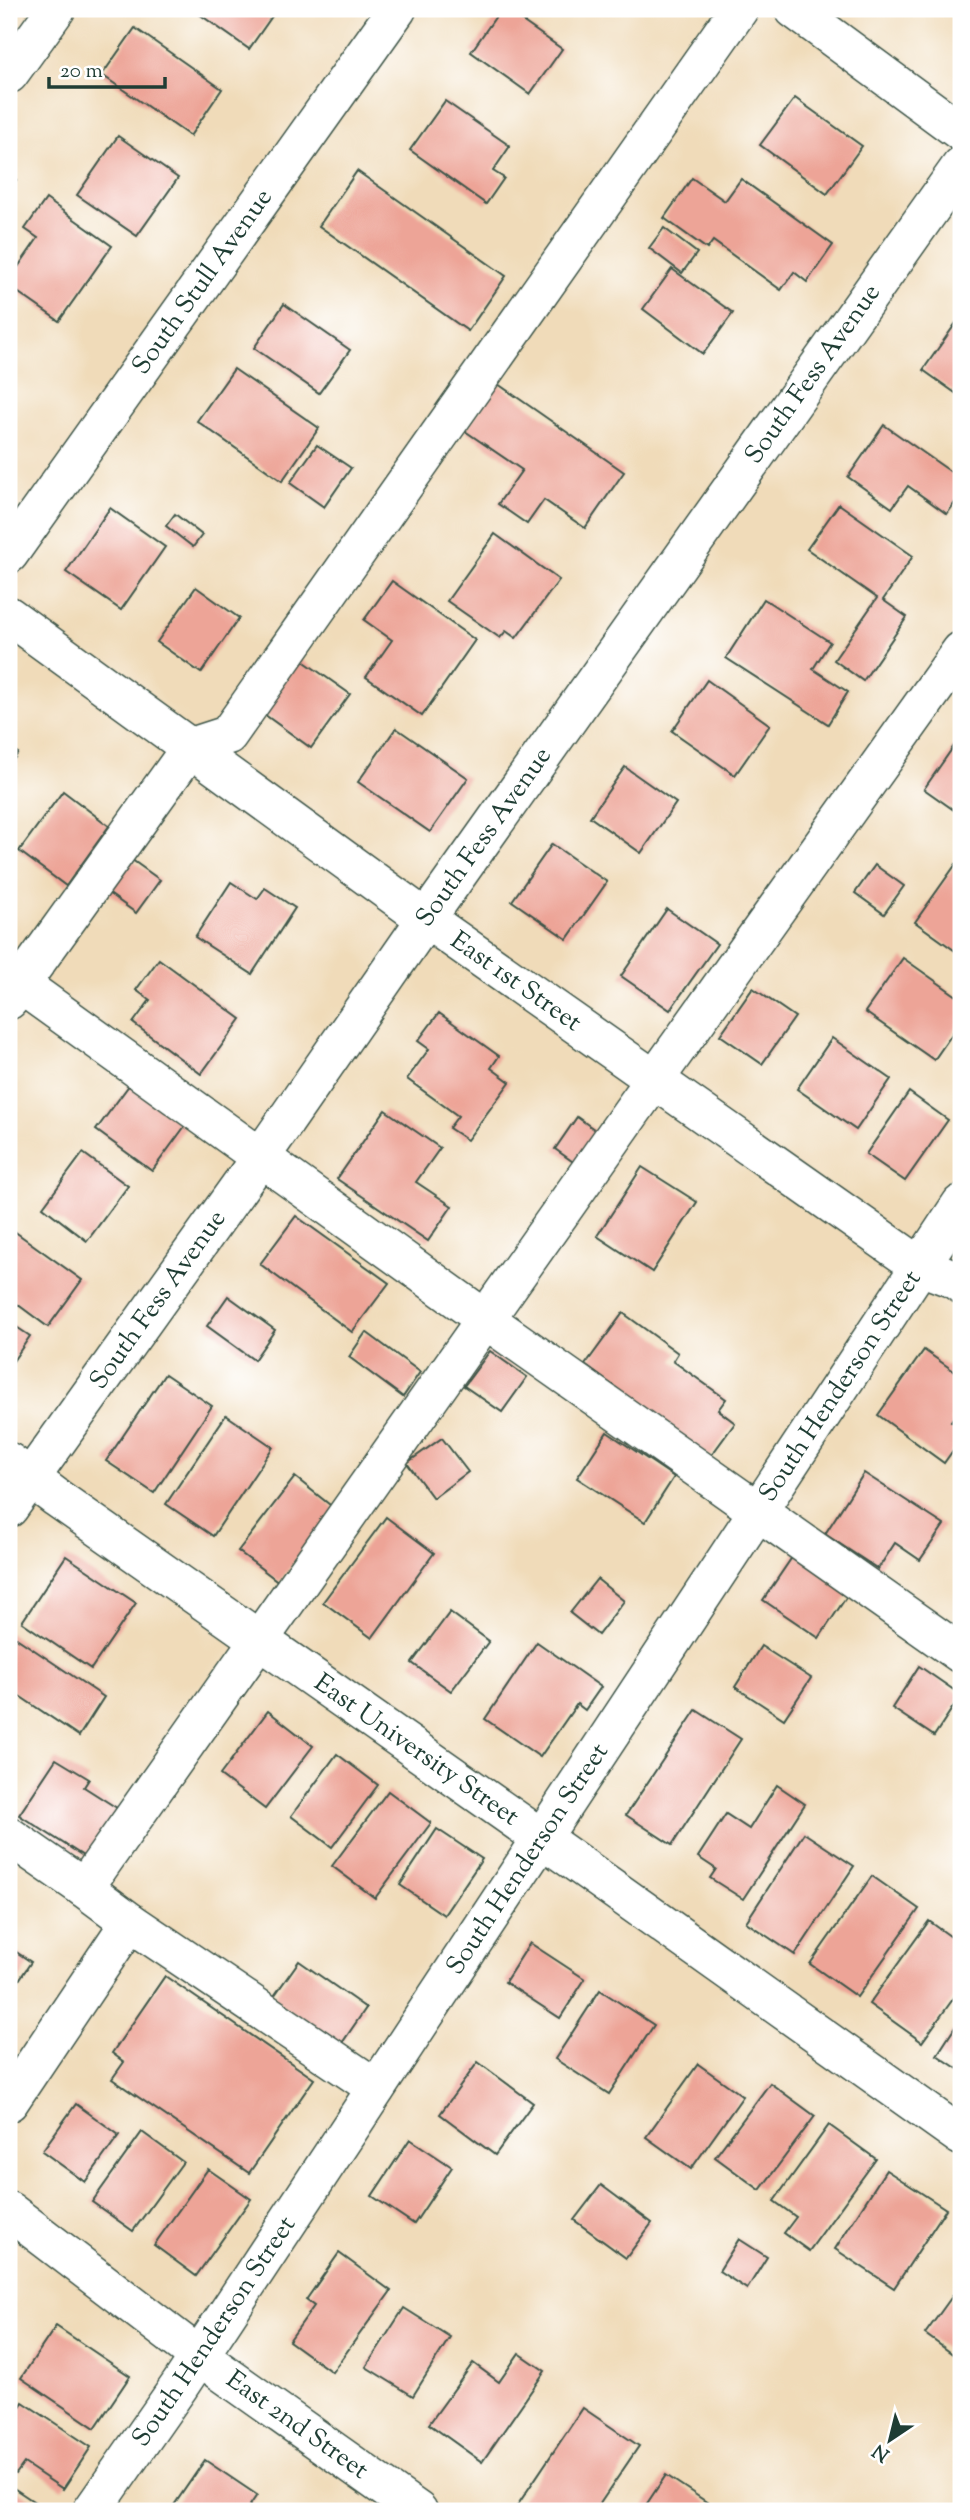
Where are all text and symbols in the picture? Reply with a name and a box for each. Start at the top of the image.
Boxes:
scale bar [49,46,164,90]
text: 20 m [60,57,103,87]
street label: South Stull Avenue [124,181,282,383]
street label: South Fess Avenue [736,276,890,472]
street label: South Fess Avenue [407,739,561,935]
street label: East 1st Street [442,923,589,1041]
street label: South Fess Avenue [81,1202,235,1397]
street label: South Henderson Street [750,1263,931,1510]
street label: East University Street [306,1665,526,1835]
street label: South Henderson Street [437,1736,618,1983]
street label: South Henderson Street [123,2209,305,2455]
street label: East 2nd Street [218,2362,376,2489]
north arrow [855,2404,925,2474]
text: N [868,2436,896,2467]

